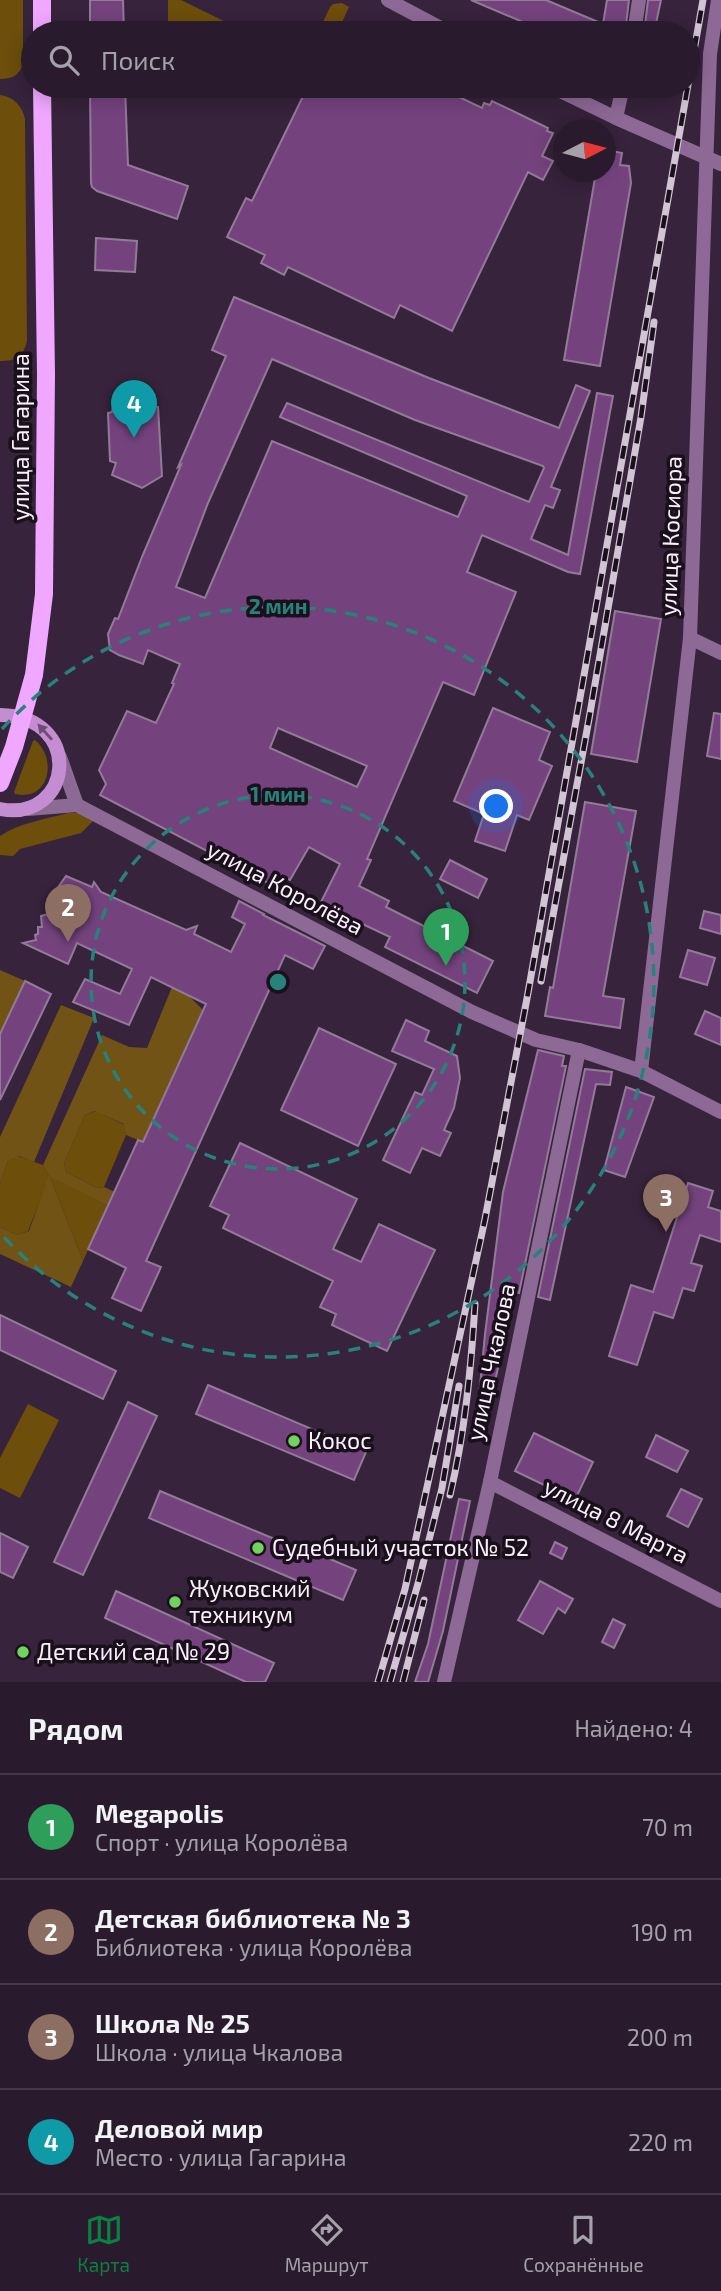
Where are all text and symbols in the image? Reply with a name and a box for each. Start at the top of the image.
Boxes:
search box [21,21,700,98]
icon: search [45,41,83,79]
text: Поиск [101,44,175,75]
north arrow [553,119,616,182]
street label: улица Гагарина [6,353,35,521]
pin: 4 [111,380,157,438]
street label: улица Косиора [653,455,688,617]
text: 2 мин [249,593,307,618]
one-way arrow [38,724,54,741]
text: 1 мин [250,781,306,806]
your location [479,789,513,823]
street label: улица Королёва [202,834,369,941]
pin: 2 [45,884,91,942]
pin: 1 [423,908,469,966]
centre of rings [266,970,290,994]
pin: 3 [643,1174,689,1232]
street label: улица Чкалова [460,1280,521,1443]
place label: Кокос [308,1426,371,1454]
marker: Кокос [286,1433,302,1449]
street label: улица 8 Марта [539,1472,694,1569]
place label: Судебный участок № 52 [272,1533,529,1562]
marker: Судебный участок № 52 [250,1540,266,1556]
place label: Жуковский техникум [189,1574,311,1629]
marker: Жуковский техникум [167,1594,183,1610]
place label: Детский сад № 29 [37,1637,230,1665]
marker: Детский сад № 29 [15,1644,31,1660]
text: Рядом [28,1710,124,1746]
text: Найдено: 4 [574,1714,693,1742]
text: Megapolis [95,1797,224,1828]
text: 1 [46,1813,56,1841]
text: 70 m [642,1813,693,1841]
text: Спорт · улица Королёва [95,1828,348,1856]
text: Детская библиотека № 3 [95,1902,411,1933]
text: 2 [44,1918,58,1946]
text: 190 m [632,1918,693,1946]
text: Библиотека · улица Королёва [95,1933,412,1961]
text: Школа № 25 [95,2007,250,2038]
text: 3 [44,2023,58,2051]
text: 200 m [627,2023,693,2051]
text: Школа · улица Чкалова [95,2038,343,2066]
text: Деловой мир [95,2112,263,2143]
text: 4 [44,2128,58,2156]
text: 220 m [628,2128,693,2156]
text: Место · улица Гагарина [95,2143,346,2171]
tab: Карта [77,2211,130,2276]
tab: Маршрут [285,2211,369,2276]
tab: Сохранённые [523,2211,644,2276]

